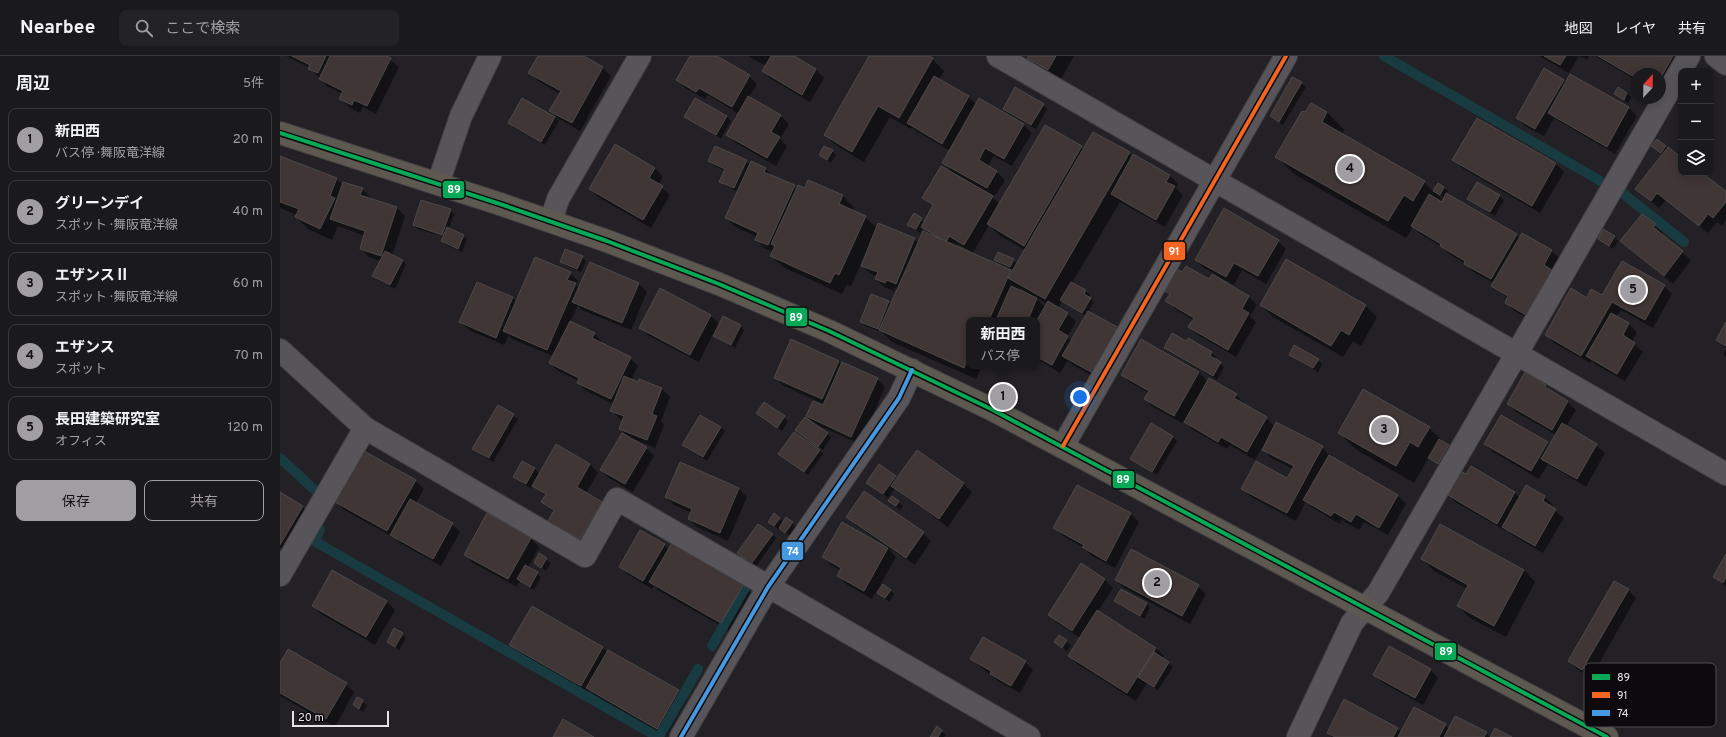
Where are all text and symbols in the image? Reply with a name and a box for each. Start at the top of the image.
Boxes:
search box [119,10,399,46]
text: Nearbee [20,16,95,40]
icon: search [133,17,155,39]
text: ここで検索 [165,20,240,39]
text: 地図 [1564,21,1592,38]
text: レイヤ [1614,21,1656,38]
text: 共有 [1678,21,1706,38]
north arrow [1630,68,1666,104]
map controls [1678,68,1714,176]
button: + [1678,68,1714,104]
text: 周辺 [16,74,50,96]
text: 5件 [243,76,264,92]
button: − [1678,104,1714,140]
text: 新田西 [55,123,100,142]
text: 1 [27,132,33,148]
text: 20 m [233,132,263,148]
button: layers [1678,140,1714,176]
text: バス停 · 舞阪竜洋線 [55,146,165,162]
pin: 4 [1337,154,1363,184]
line badge: 89 [442,180,465,199]
text: 89 [447,183,461,197]
text: グリーンデイ [55,195,144,214]
text: 2 [26,204,34,220]
text: 40 m [233,204,263,220]
text: スポット · 舞阪竜洋線 [55,218,178,234]
line badge: 91 [1163,241,1186,261]
text: 91 [1168,245,1180,259]
text: エザンスⅡ [55,267,130,286]
pin: 5 [1620,275,1646,305]
text: 3 [26,276,34,292]
text: 60 m [233,276,263,292]
text: スポット · 舞阪竜洋線 [55,290,178,306]
line badge: 89 [785,307,808,327]
text: 89 [789,311,803,325]
popup [966,317,1040,369]
text: 新田西 [980,326,1026,345]
text: エザンス [55,339,115,358]
text: 4 [26,348,34,364]
text: 70 m [234,348,263,364]
text: バス停 [980,349,1020,365]
text: スポット [55,362,107,378]
pin: 1 [990,382,1016,412]
your location [1070,387,1090,407]
text: 長田建築研究室 [55,411,160,430]
pin: 3 [1371,415,1397,445]
text: 5 [26,420,34,436]
text: 120 m [228,420,263,436]
text: オフィス [55,434,107,450]
line badge: 89 [1112,470,1135,489]
text: 89 [1116,473,1130,487]
button: 保存 [16,480,136,521]
button: 共有 [144,480,264,521]
line badge: 74 [781,541,804,561]
text: 74 [787,545,799,559]
pin: 2 [1144,568,1170,598]
line badge: 89 [1434,642,1457,661]
text: 89 [1439,645,1453,659]
legend [1584,663,1716,727]
text: 89 [1617,671,1630,685]
text: 91 [1617,689,1628,703]
text: 74 [1617,707,1629,721]
scale bar [292,709,389,728]
text: 20 m [298,711,324,725]

